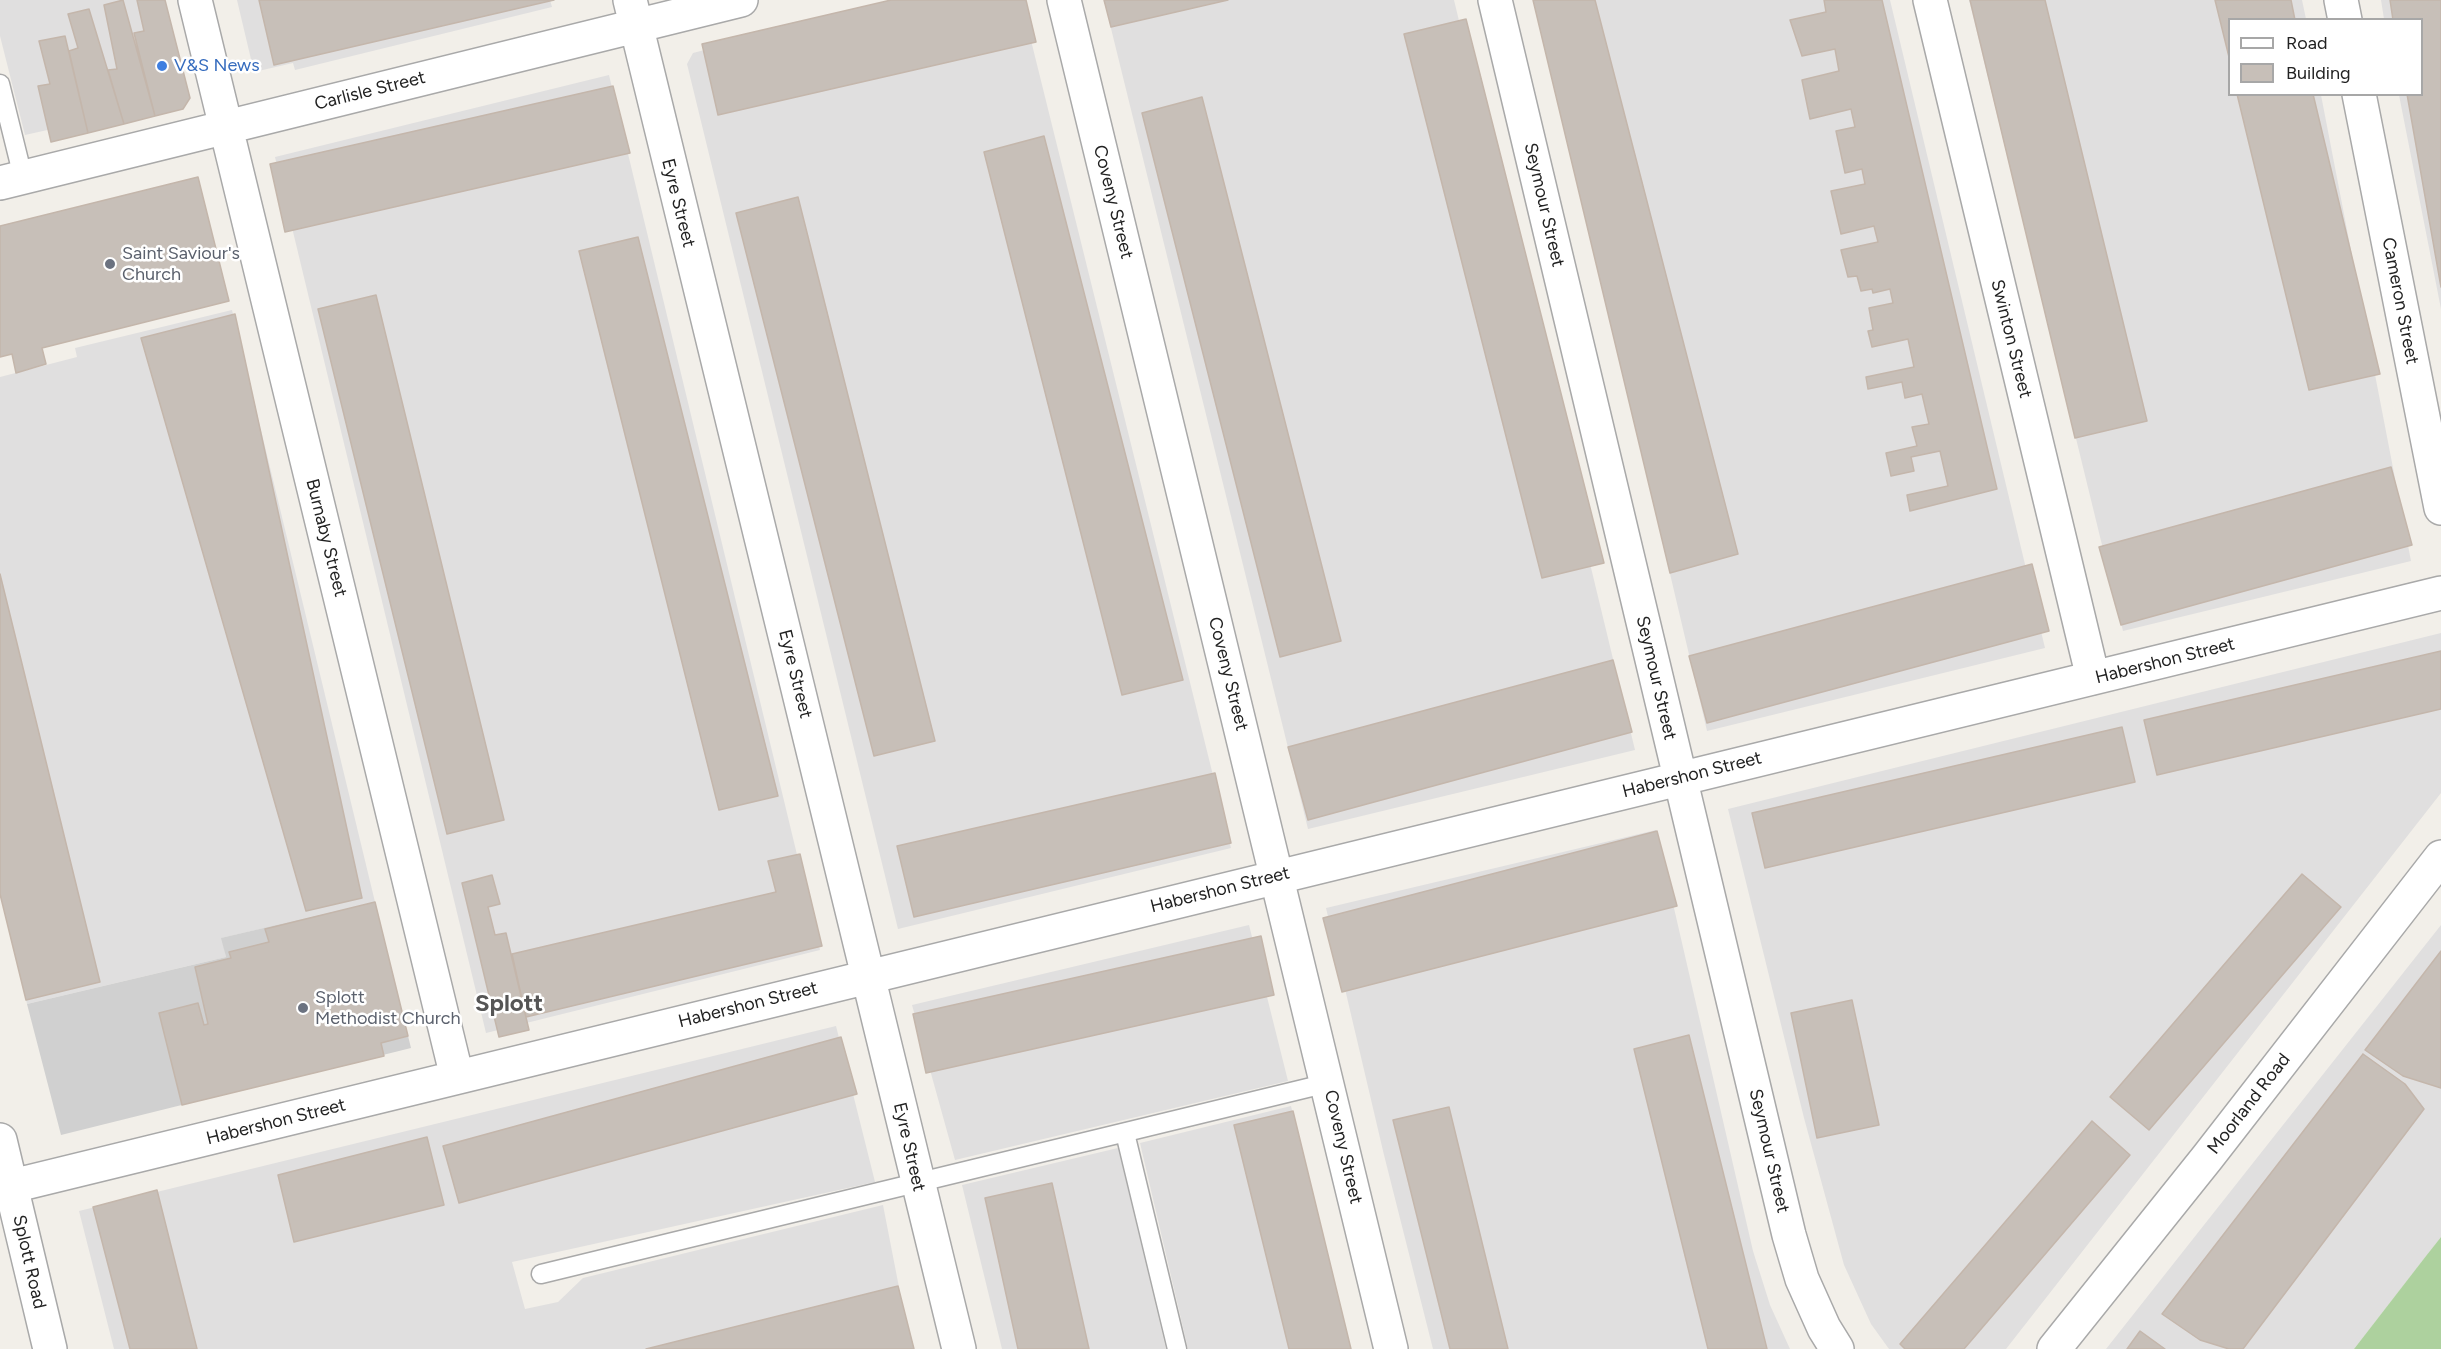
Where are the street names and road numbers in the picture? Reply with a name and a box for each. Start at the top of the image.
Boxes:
street label: Carlisle Street [312,67,428,115]
street label: Seymour Street [1519,141,1569,269]
street label: Coveny Street [1088,143,1138,261]
street label: Eyre Street [657,156,699,250]
street label: Cameron Street [2377,236,2423,366]
street label: Swinton Street [1986,277,2036,401]
street label: Burnaby Street [301,477,351,599]
street label: Seymour Street [1631,614,1681,742]
street label: Coveny Street [1203,615,1253,733]
street label: Eyre Street [774,627,816,721]
street label: Habershon Street [2093,633,2237,689]
street label: Habershon Street [1620,747,1764,803]
street label: Habershon Street [1148,862,1292,918]
street label: Habershon Street [676,977,820,1033]
street label: Moorland Road [2203,1049,2295,1159]
street label: Seymour Street [1744,1087,1794,1215]
street label: Coveny Street [1319,1088,1367,1206]
street label: Habershon Street [204,1094,348,1150]
street label: Eyre Street [888,1100,930,1194]
street label: Splott Road [8,1213,50,1311]

